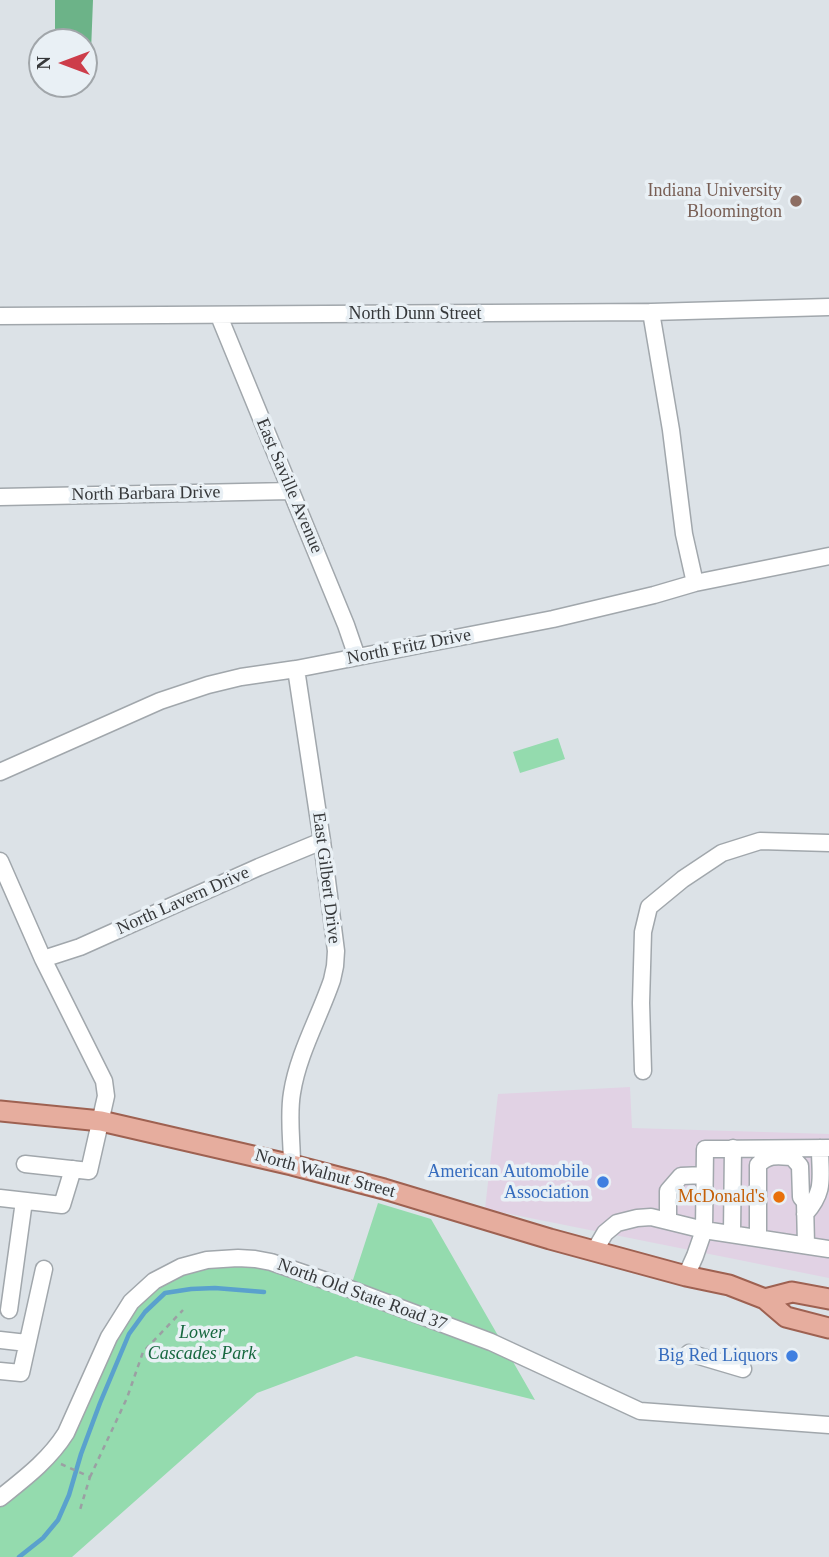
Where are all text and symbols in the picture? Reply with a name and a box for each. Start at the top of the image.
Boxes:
north arrow [28,28,98,98]
text: N [33,56,54,70]
place label: Indiana University Bloomington [648,180,782,222]
marker: Indiana University Bloomington [788,193,804,209]
street label: North Dunn Street [349,303,481,325]
street label: East Saville Avenue [251,415,327,557]
street label: North Barbara Drive [71,482,221,506]
street label: North Fritz Drive [345,624,473,670]
street label: East Gilbert Drive [307,811,345,945]
street label: North Lavern Drive [113,862,253,940]
street label: North Walnut Street [252,1145,398,1203]
place label: American Automobile Association [428,1161,589,1204]
marker: American Automobile Association [595,1174,611,1190]
place label: McDonald's [678,1186,765,1208]
marker: McDonald's [771,1189,787,1205]
street label: North Old State Road 37 [274,1254,450,1336]
park label: Lower Cascades Park [148,1322,256,1364]
place label: Big Red Liquors [658,1345,778,1367]
marker: Big Red Liquors [784,1348,800,1364]

